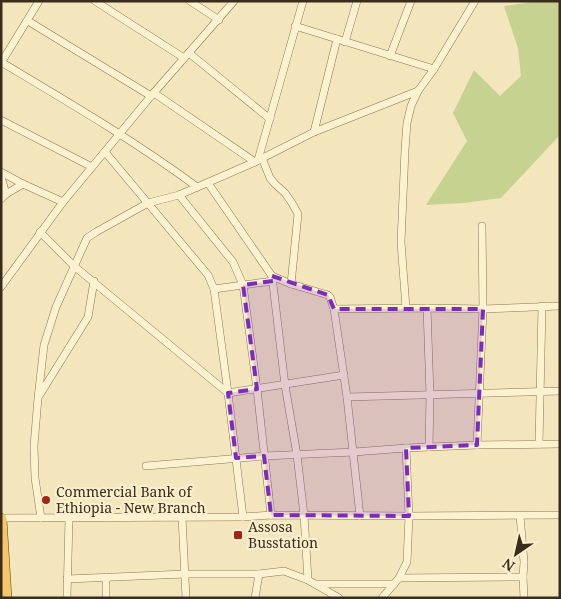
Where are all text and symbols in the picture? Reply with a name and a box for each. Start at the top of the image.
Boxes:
place label: Commercial Bank of Ethiopia - New Branch [56,482,206,517]
marker: Commercial Bank of Ethiopia - New Branch [40,494,52,506]
place label: Assosa Busstation [248,517,318,552]
marker: Assosa Busstation [232,529,244,541]
north arrow [491,529,541,579]
text: N [499,554,518,576]

